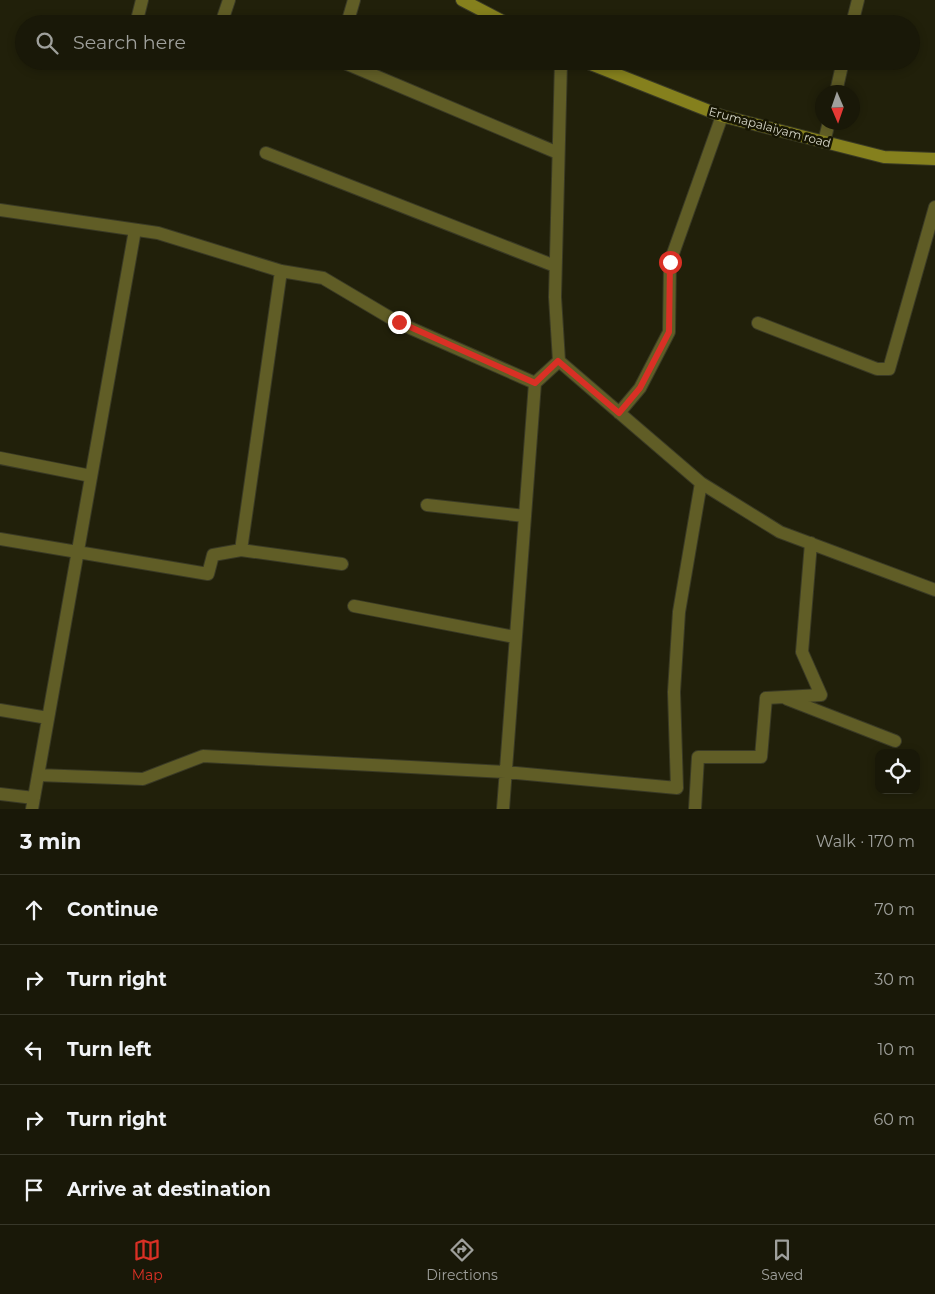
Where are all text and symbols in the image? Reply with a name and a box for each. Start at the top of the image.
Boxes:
search box [15,15,920,70]
icon: search [33,29,61,57]
text: Search here [73,31,186,54]
north arrow [815,85,860,130]
street label: Erumapalaiyam road [707,103,833,151]
route start [659,251,682,274]
route end [388,311,411,334]
map controls [875,749,920,794]
button: locate [875,749,920,794]
text: 3 min [20,829,81,854]
text: Walk · 170 m [816,832,915,851]
icon: ahead [20,896,48,924]
text: Continue [67,898,158,921]
text: 70 m [874,900,915,919]
icon: right [20,966,48,994]
text: Turn right [67,968,167,991]
text: 30 m [874,970,915,989]
icon: left [20,1036,48,1064]
text: Turn left [67,1038,152,1061]
text: 10 m [877,1040,915,1059]
icon: right [20,1106,48,1134]
text: Turn right [67,1108,167,1131]
text: 60 m [873,1110,915,1129]
icon: arrive [20,1176,48,1204]
text: Arrive at destination [67,1178,271,1201]
tab: Map [132,1236,163,1284]
tab: Directions [426,1236,498,1284]
tab: Saved [761,1236,803,1284]

